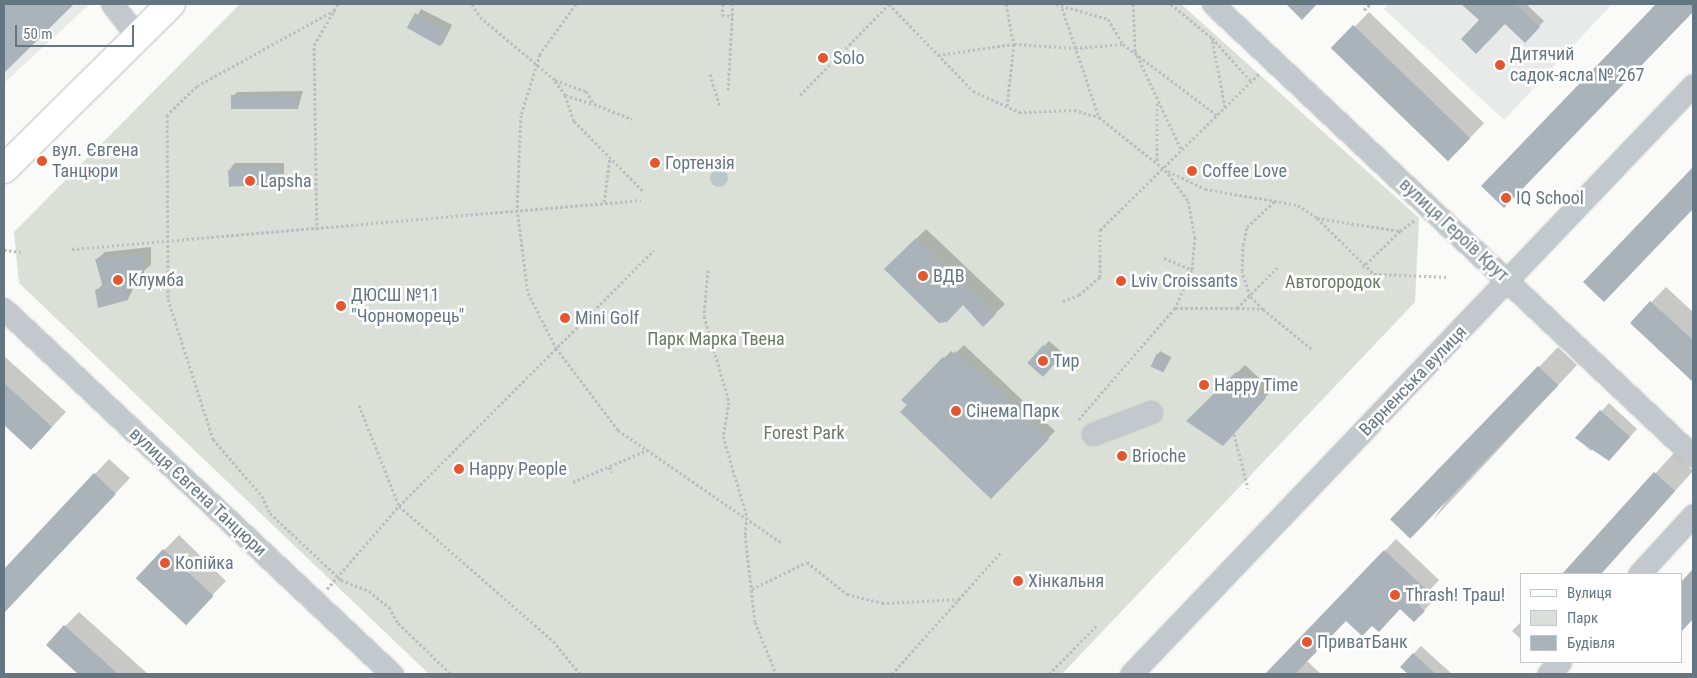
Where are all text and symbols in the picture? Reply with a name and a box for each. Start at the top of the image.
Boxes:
scale bar [18,15,136,47]
text: 50 m [23,25,53,43]
place label: Дитячий садок-ясла № 267 [1510,44,1644,86]
place label: Solo [833,47,865,69]
marker: Solo [817,52,829,64]
marker: Дитячий садок-ясла № 267 [1494,59,1506,71]
place label: вул. Євгена Танцюри [52,140,139,182]
place label: Гортензія [665,152,735,174]
marker: вул. Євгена Танцюри [36,155,48,167]
marker: Гортензія [649,157,661,169]
place label: Coffee Love [1202,160,1287,182]
marker: Coffee Love [1186,165,1198,177]
place label: Lapsha [260,170,312,192]
street label: вулиця Героїв Крут [1395,174,1513,286]
marker: Lapsha [244,175,256,187]
place label: IQ School [1516,187,1584,209]
marker: IQ School [1500,192,1512,204]
place label: ВДВ [933,265,965,287]
place label: Клумба [128,269,184,291]
marker: ВДВ [917,270,929,282]
place label: Lviv Croissants [1131,270,1238,292]
park label: Автогородок [1285,271,1381,293]
marker: Клумба [112,274,124,286]
marker: Lviv Croissants [1115,275,1127,287]
place label: ДЮСШ №11 "Чорноморець" [351,285,464,328]
marker: ДЮСШ №11 "Чорноморець" [335,300,347,312]
place label: Mini Golf [575,307,639,329]
marker: Mini Golf [559,312,571,324]
street label: Варненська вулиця [1355,321,1471,441]
park label: Парк Марка Твена [647,328,785,350]
place label: Тир [1053,350,1079,372]
marker: Тир [1037,355,1049,367]
place label: Happy Time [1214,374,1299,396]
marker: Happy Time [1198,379,1210,391]
place label: Сінема Парк [966,400,1060,422]
marker: Сінема Парк [950,405,962,417]
park label: Forest Park [763,422,845,444]
street label: вулиця Євгена Танцюри [125,423,271,561]
place label: Brioche [1132,445,1186,467]
marker: Brioche [1116,450,1128,462]
place label: Happy People [469,458,567,480]
marker: Happy People [453,463,465,475]
place label: Копійка [175,552,234,574]
marker: Копійка [159,557,171,569]
place label: Хінкальня [1028,570,1104,592]
legend [1520,573,1682,663]
marker: Хінкальня [1012,575,1024,587]
place label: Thrash! Траш! [1405,584,1505,606]
text: Вулиця [1567,584,1612,602]
marker: Thrash! Траш! [1389,589,1401,601]
text: Парк [1567,609,1598,627]
place label: ПриватБанк [1317,631,1408,653]
text: Будівля [1567,634,1615,652]
marker: ПриватБанк [1301,636,1313,648]

